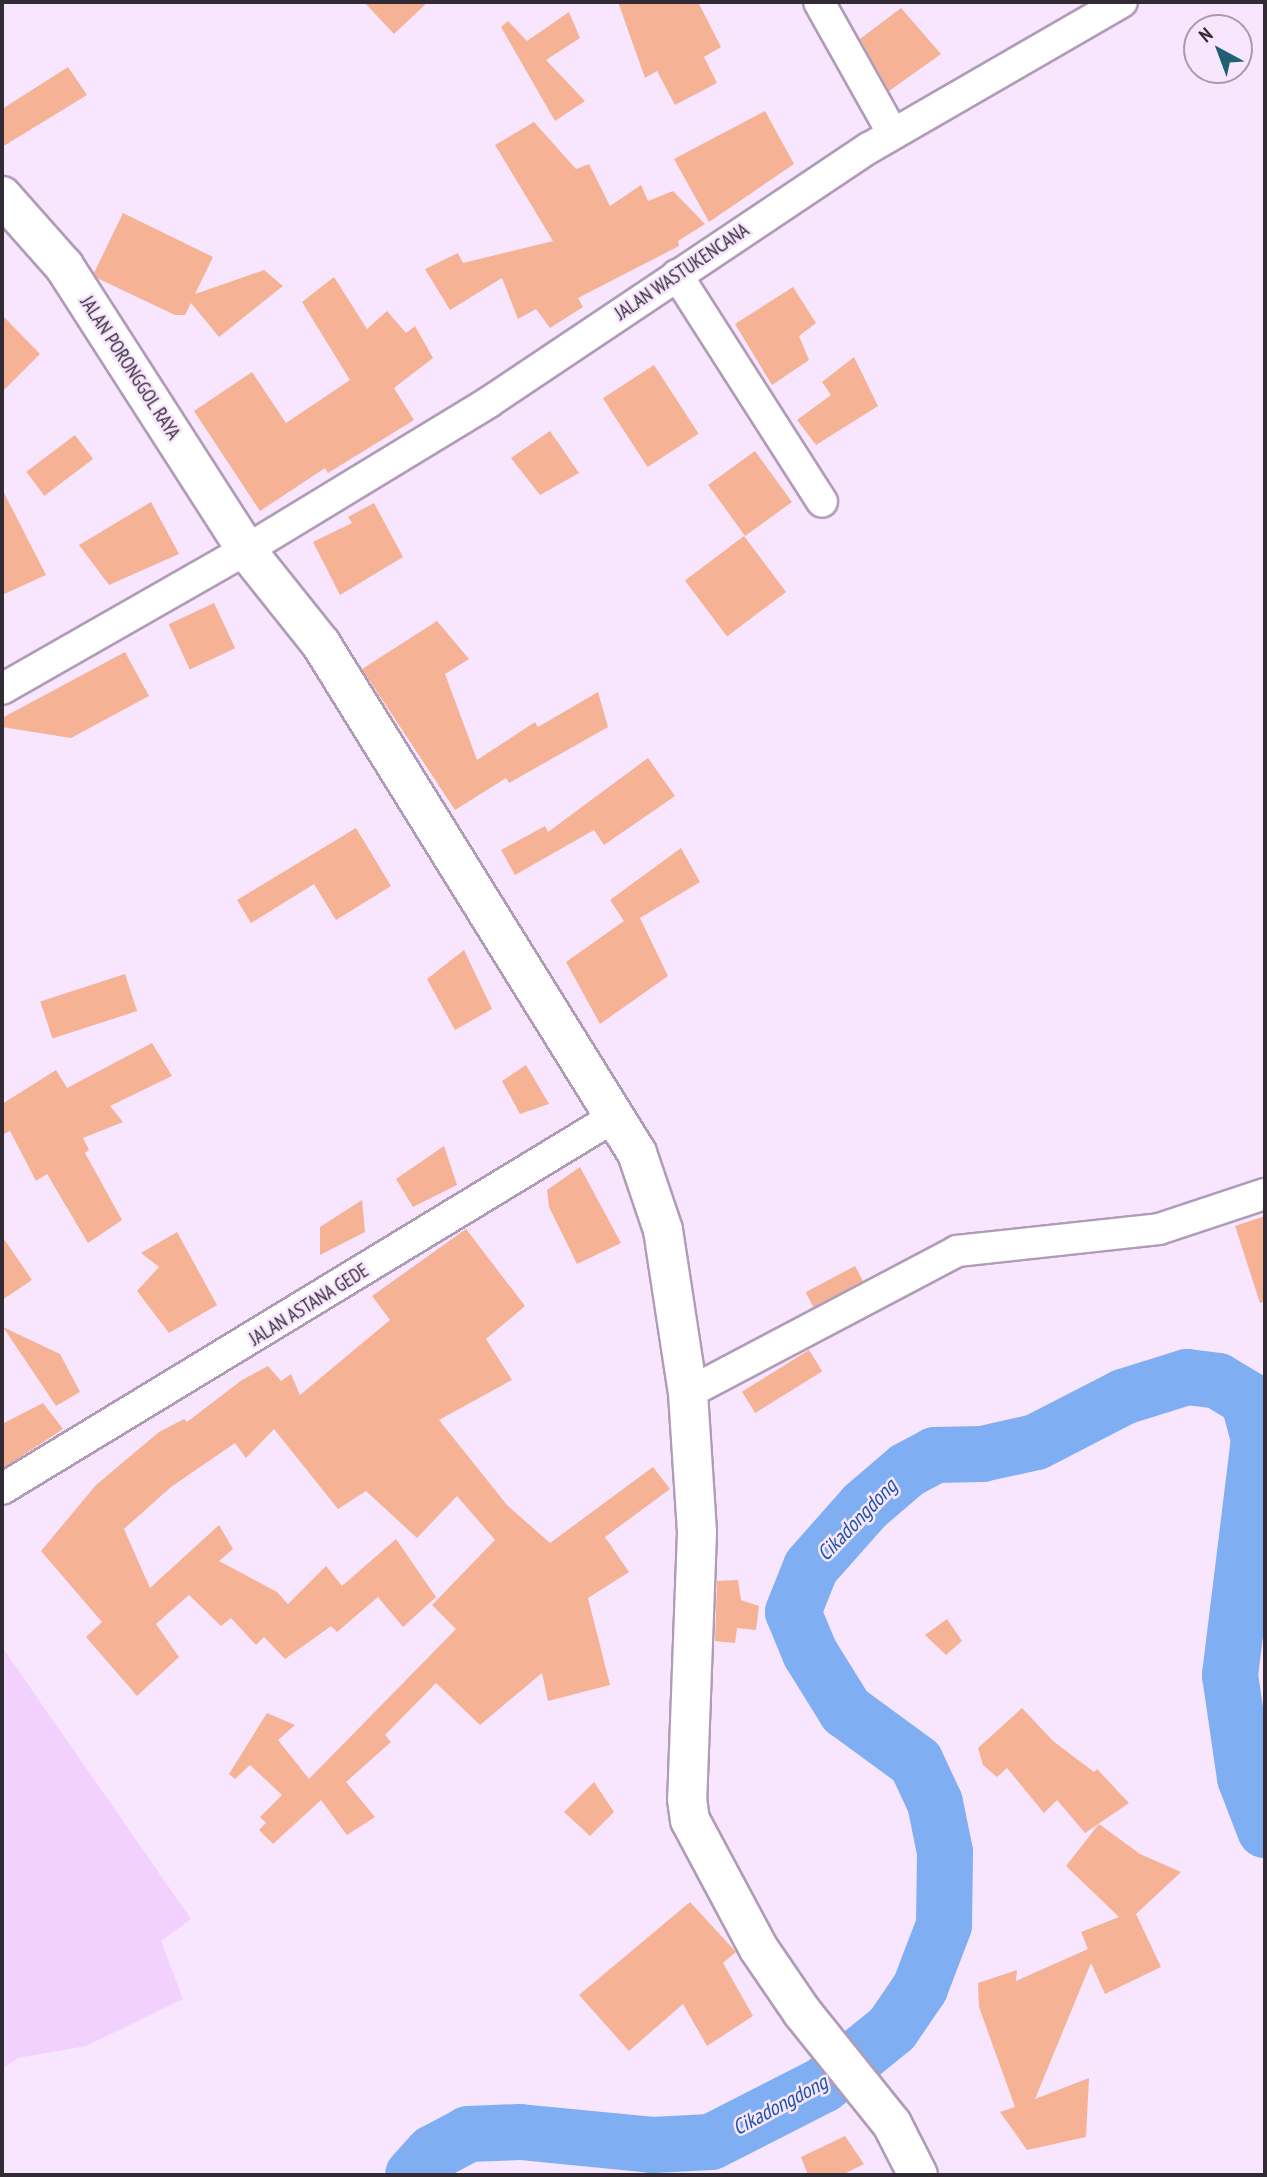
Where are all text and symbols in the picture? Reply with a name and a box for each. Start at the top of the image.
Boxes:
north arrow [1183,14,1253,84]
text: N [1194,22,1217,47]
street label: JALAN WASTUKENCANA [611,219,753,325]
street label: JALAN PORONGGOL RAYA [75,292,185,444]
street label: JALAN ASTANA GEDE [245,1259,373,1351]
water label: Cikadongdong [812,1474,902,1566]
water label: Cikadongdong [728,2070,832,2140]

